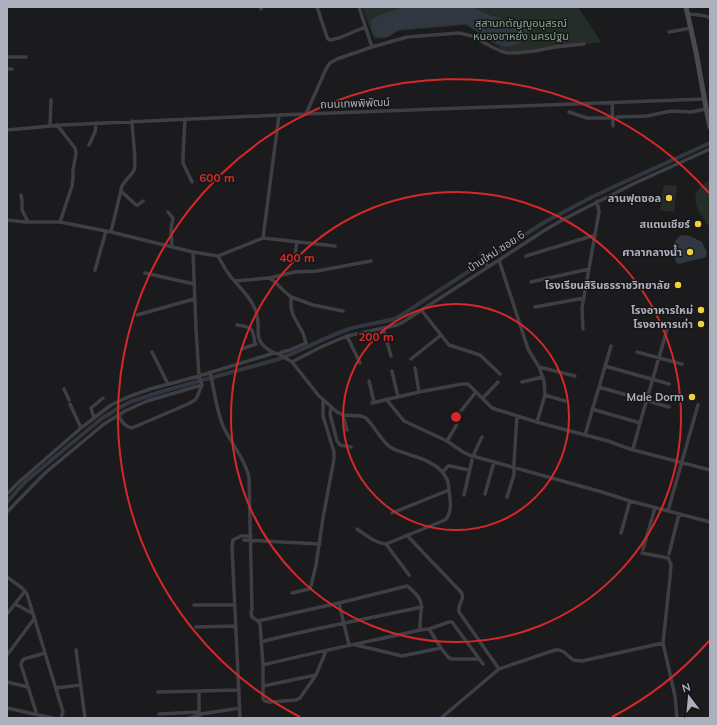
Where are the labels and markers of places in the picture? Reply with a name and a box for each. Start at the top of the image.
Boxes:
place label: ลานฟุตซอล [608,191,661,205]
marker: ลานฟุตซอล [664,193,674,203]
place label: สแตนเชียร์ [640,217,690,231]
marker: สแตนเชียร์ [693,219,703,229]
place label: ศาลากลางน้ำ [622,244,682,259]
marker: ศาลากลางน้ำ [685,247,695,257]
place label: โรงเรียนสิรินธรราชวิทยาลัย [545,278,670,292]
marker: โรงเรียนสิรินธรราชวิทยาลัย [673,280,683,290]
place label: โรงอาหารใหม่ [631,303,693,317]
marker: โรงอาหารใหม่ [696,305,706,315]
place label: โรงอาหารเก่า [633,317,693,331]
marker: โรงอาหารเก่า [696,319,706,329]
place label: Male Dorm [627,390,684,404]
marker: Male Dorm [687,392,697,402]
centre of rings [449,410,463,424]

